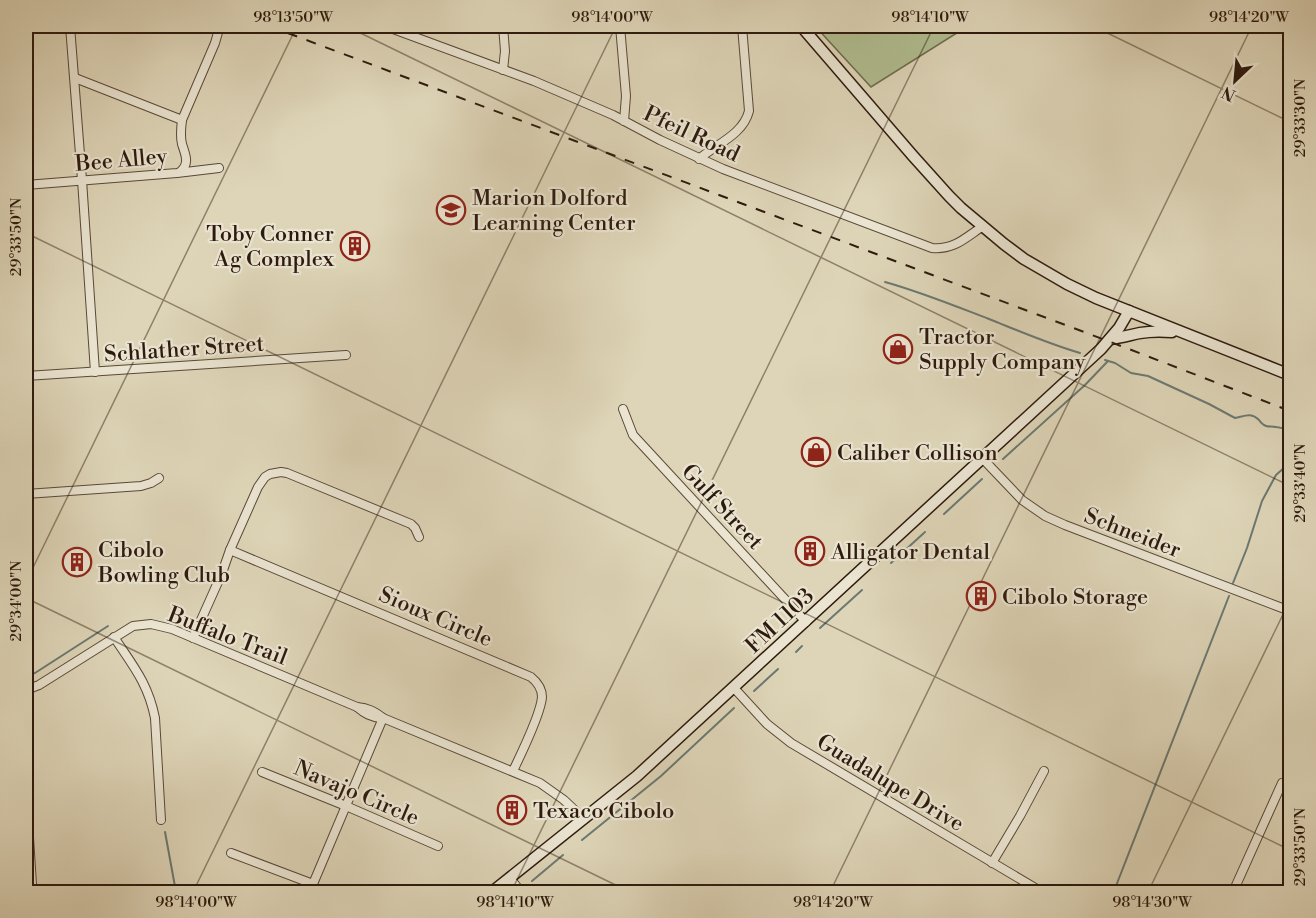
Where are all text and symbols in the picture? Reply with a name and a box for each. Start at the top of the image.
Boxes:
text: 98°13'50"W [253,8,333,27]
text: 98°14'00"W [571,8,653,27]
text: 98°14'10"W [891,8,969,27]
text: 98°14'20"W [1209,8,1289,27]
north arrow [1205,51,1265,111]
text: 29°33'30"N [1291,79,1310,157]
text: N [1218,82,1239,105]
street label: Pfeil Road [639,100,744,169]
street label: Bee Alley [73,143,168,178]
place label: Marion Dolford Learning Center [472,185,636,237]
school or university icon: Marion Dolford Learning Center [435,194,467,226]
text: 29°33'50"N [7,198,26,276]
place label: Toby Conner Ag Complex [206,221,335,273]
building icon: Toby Conner Ag Complex [339,230,371,262]
place label: Tractor Supply Company [919,324,1086,376]
street label: Schlather Street [103,330,265,369]
shop icon: Tractor Supply Company [882,333,914,365]
shop icon: Caliber Collison [800,436,832,468]
place label: Caliber Collison [837,440,998,467]
text: 29°33'40"N [1291,444,1310,522]
street label: Gulf Street [675,459,769,556]
street label: Schneider [1080,503,1185,564]
building icon: Alligator Dental [794,535,826,567]
place label: Cibolo Bowling Club [97,537,230,589]
place label: Alligator Dental [830,539,990,566]
building icon: Cibolo Bowling Club [61,546,93,578]
text: 29°34'00"N [7,561,26,641]
building icon: Cibolo Storage [965,580,997,612]
street label: Sioux Circle [375,581,496,653]
street label: FM 1103 [740,583,820,660]
place label: Cibolo Storage [1002,584,1148,611]
street label: Buffalo Trail [163,601,291,672]
street label: Guadalupe Drive [812,729,969,838]
street label: Navajo Circle [290,755,423,832]
building icon: Texaco Cibolo [496,794,528,826]
place label: Texaco Cibolo [533,798,674,825]
text: 29°33'50"N [1291,808,1310,886]
text: 98°14'00"W [155,893,237,912]
text: 98°14'10"W [476,893,554,912]
text: 98°14'20"W [793,893,873,912]
text: 98°14'30"W [1112,893,1192,912]

